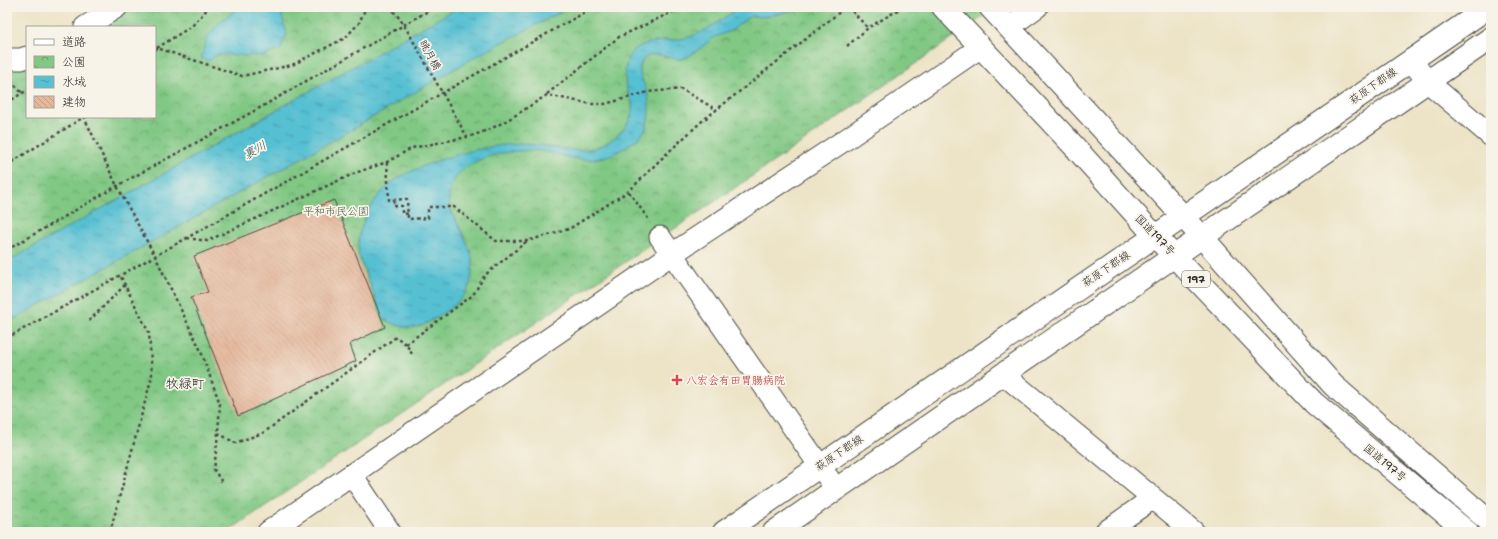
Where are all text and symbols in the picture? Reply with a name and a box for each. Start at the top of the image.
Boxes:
legend [26,26,156,118]
text: 道路 [62,34,86,50]
street label: 眺月橋 [415,37,445,73]
text: 公園 [62,54,86,70]
street label: 萩原下郡線 [1346,64,1400,108]
text: 水域 [62,74,86,90]
text: 建物 [62,94,86,110]
water label: 裏川 [241,137,269,163]
park label: 平和市民公園 [303,204,369,219]
street label: 国道197号 [1132,211,1178,259]
street label: 萩原下郡線 [1079,247,1133,291]
road number: 197 [1182,271,1210,287]
place label: 八宏会有田胃腸病院 [686,373,785,388]
marker: 八宏会有田胃腸病院 [671,374,683,386]
district label: 牧緑町 [165,375,205,392]
street label: 萩原下郡線 [812,431,866,475]
street label: 国道197号 [1360,441,1410,485]

